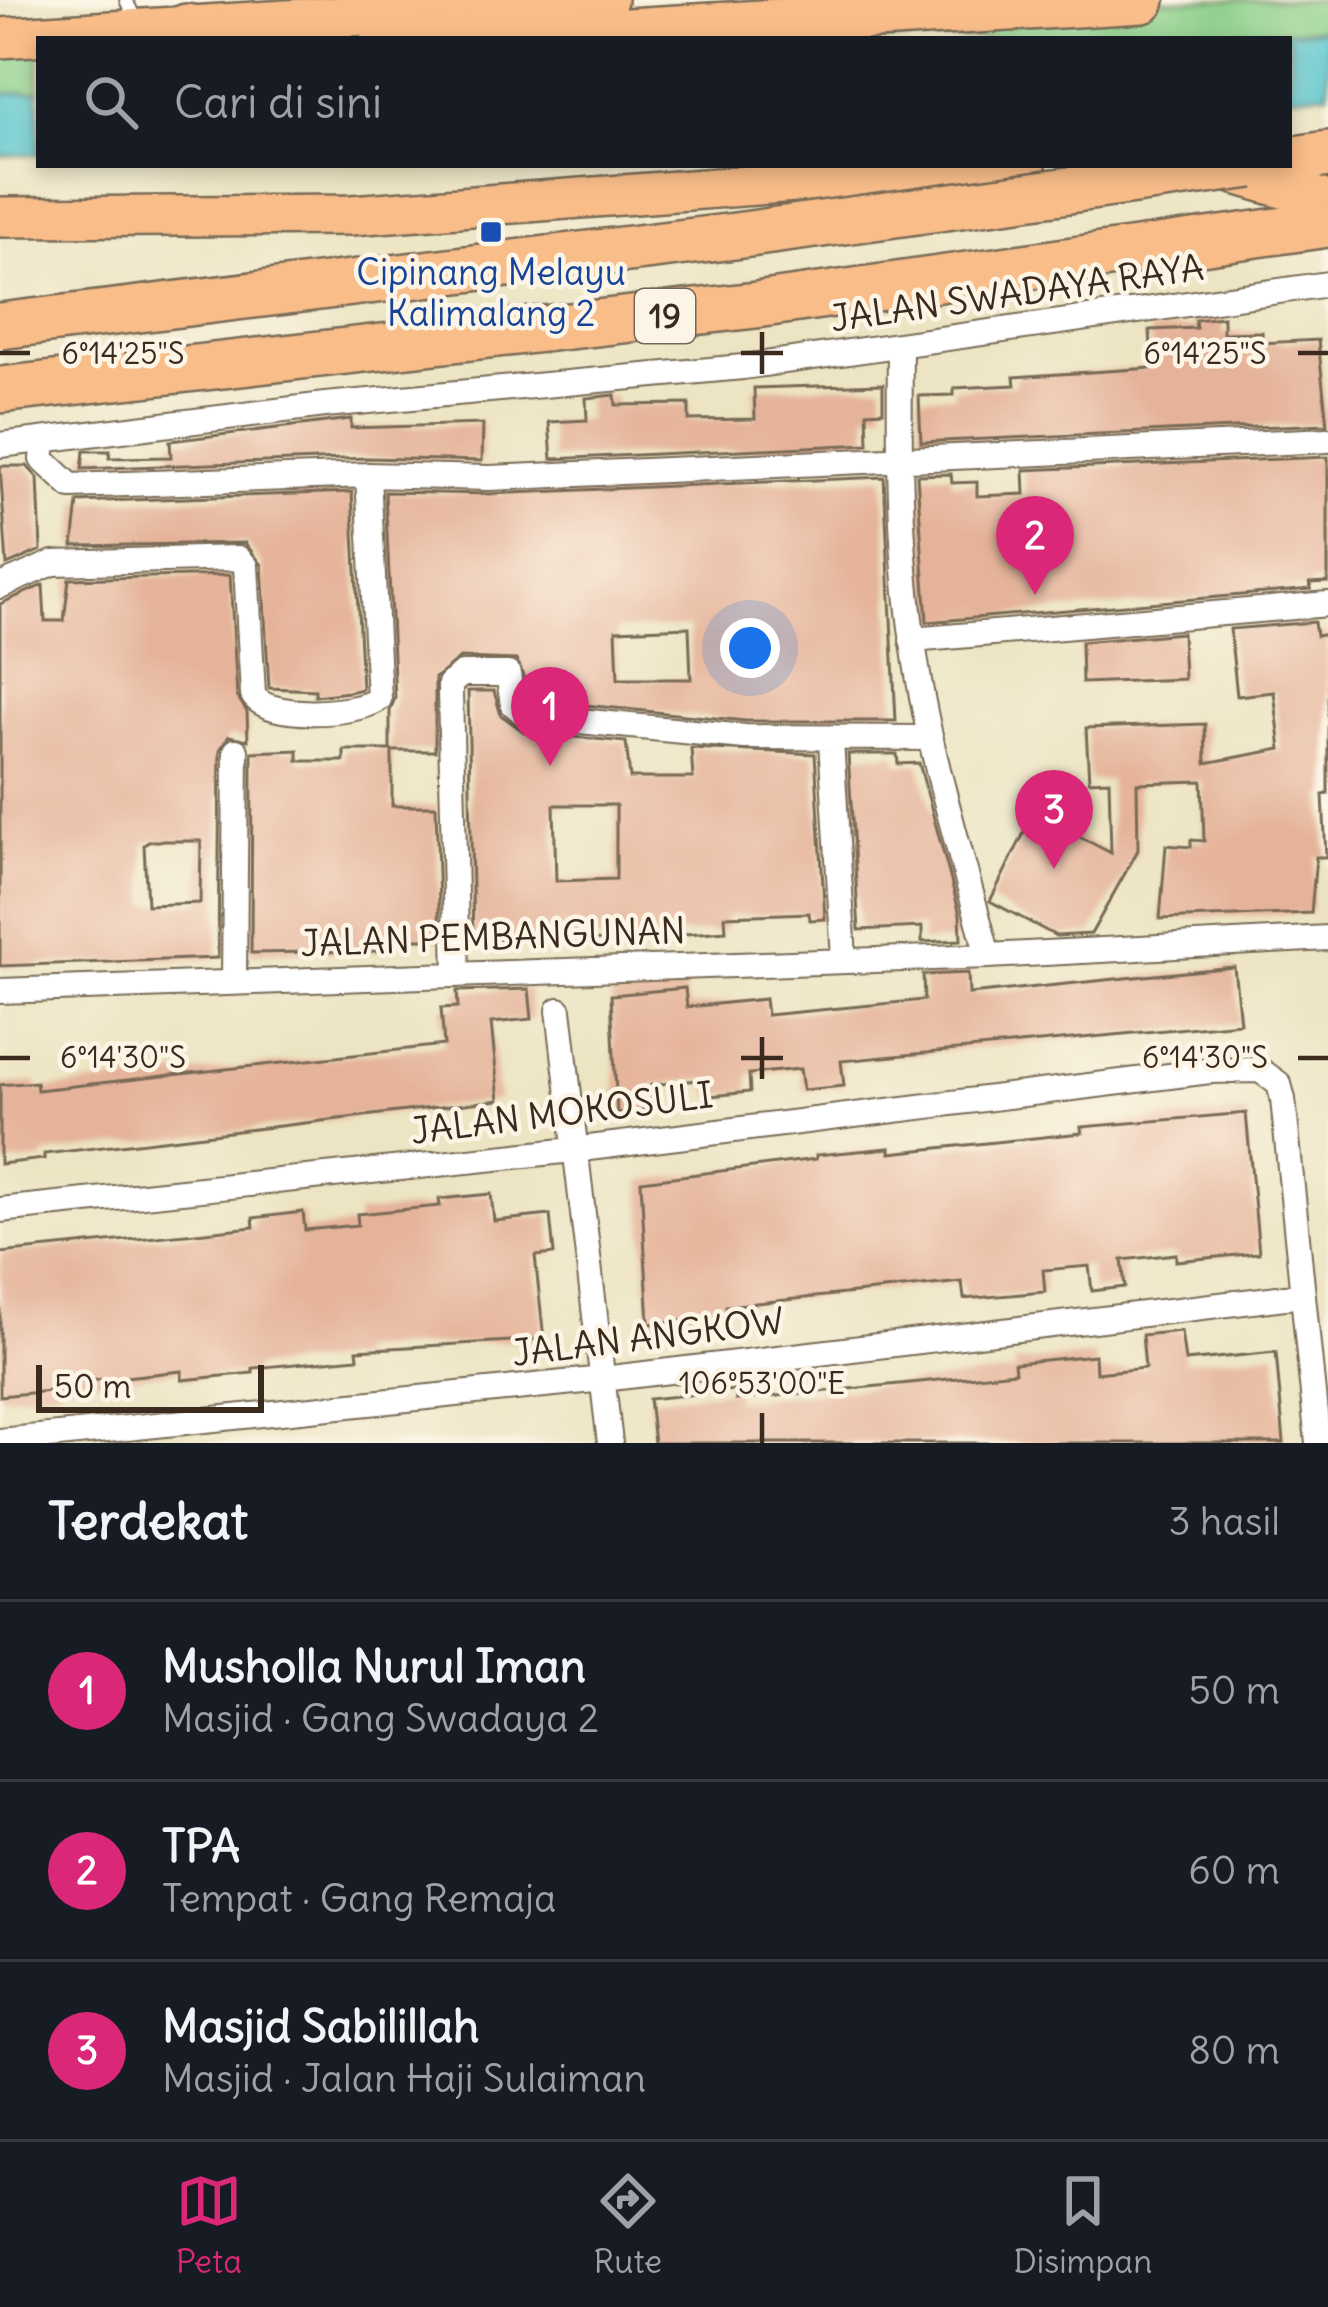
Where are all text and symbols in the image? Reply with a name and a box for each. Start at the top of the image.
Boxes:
search box [36,36,1292,168]
icon: search [78,69,144,135]
text: Cari di sini [174,74,382,130]
marker: Cipinang Melayu Kalimalang 2 [478,219,504,245]
street label: JALAN SWADAYA RAYA [828,245,1206,341]
place label: Cipinang Melayu Kalimalang 2 [356,250,626,336]
road number: 19 [635,289,695,343]
text: 6°14'25"S [62,334,184,372]
text: 6°14'25"S [1144,334,1266,372]
pin: 2 [996,496,1074,595]
your location [720,618,780,678]
pin: 1 [511,667,589,766]
pin: 3 [1015,770,1093,869]
street label: JALAN PEMBANGUNAN [300,908,686,966]
text: 6°14'30"S [60,1038,186,1076]
text: 6°14'30"S [1142,1038,1268,1076]
street label: JALAN MOKOSULI [408,1072,716,1154]
street label: JALAN ANGKOW [509,1298,787,1376]
scale bar [36,1359,264,1412]
text: 106°53'00"E [679,1364,845,1402]
text: 50 m [54,1365,131,1407]
text: Terdekat [48,1489,248,1553]
text: 3 hasil [1169,1497,1280,1546]
text: Musholla Nurul Iman [162,1638,586,1694]
text: 1 [79,1666,95,1715]
text: 50 m [1188,1666,1280,1715]
text: Masjid · Gang Swadaya 2 [162,1694,599,1743]
text: TPA [162,1818,240,1874]
text: 2 [76,1846,98,1895]
text: 60 m [1188,1846,1280,1895]
text: Tempat · Gang Remaja [162,1874,556,1923]
text: Masjid Sabilillah [162,1998,479,2054]
text: 3 [76,2026,98,2075]
text: 80 m [1188,2026,1280,2075]
text: Masjid · Jalan Haji Sulaiman [162,2054,646,2103]
tab: Peta [176,2168,242,2282]
tab: Rute [593,2168,662,2282]
tab: Disimpan [1013,2168,1152,2282]

